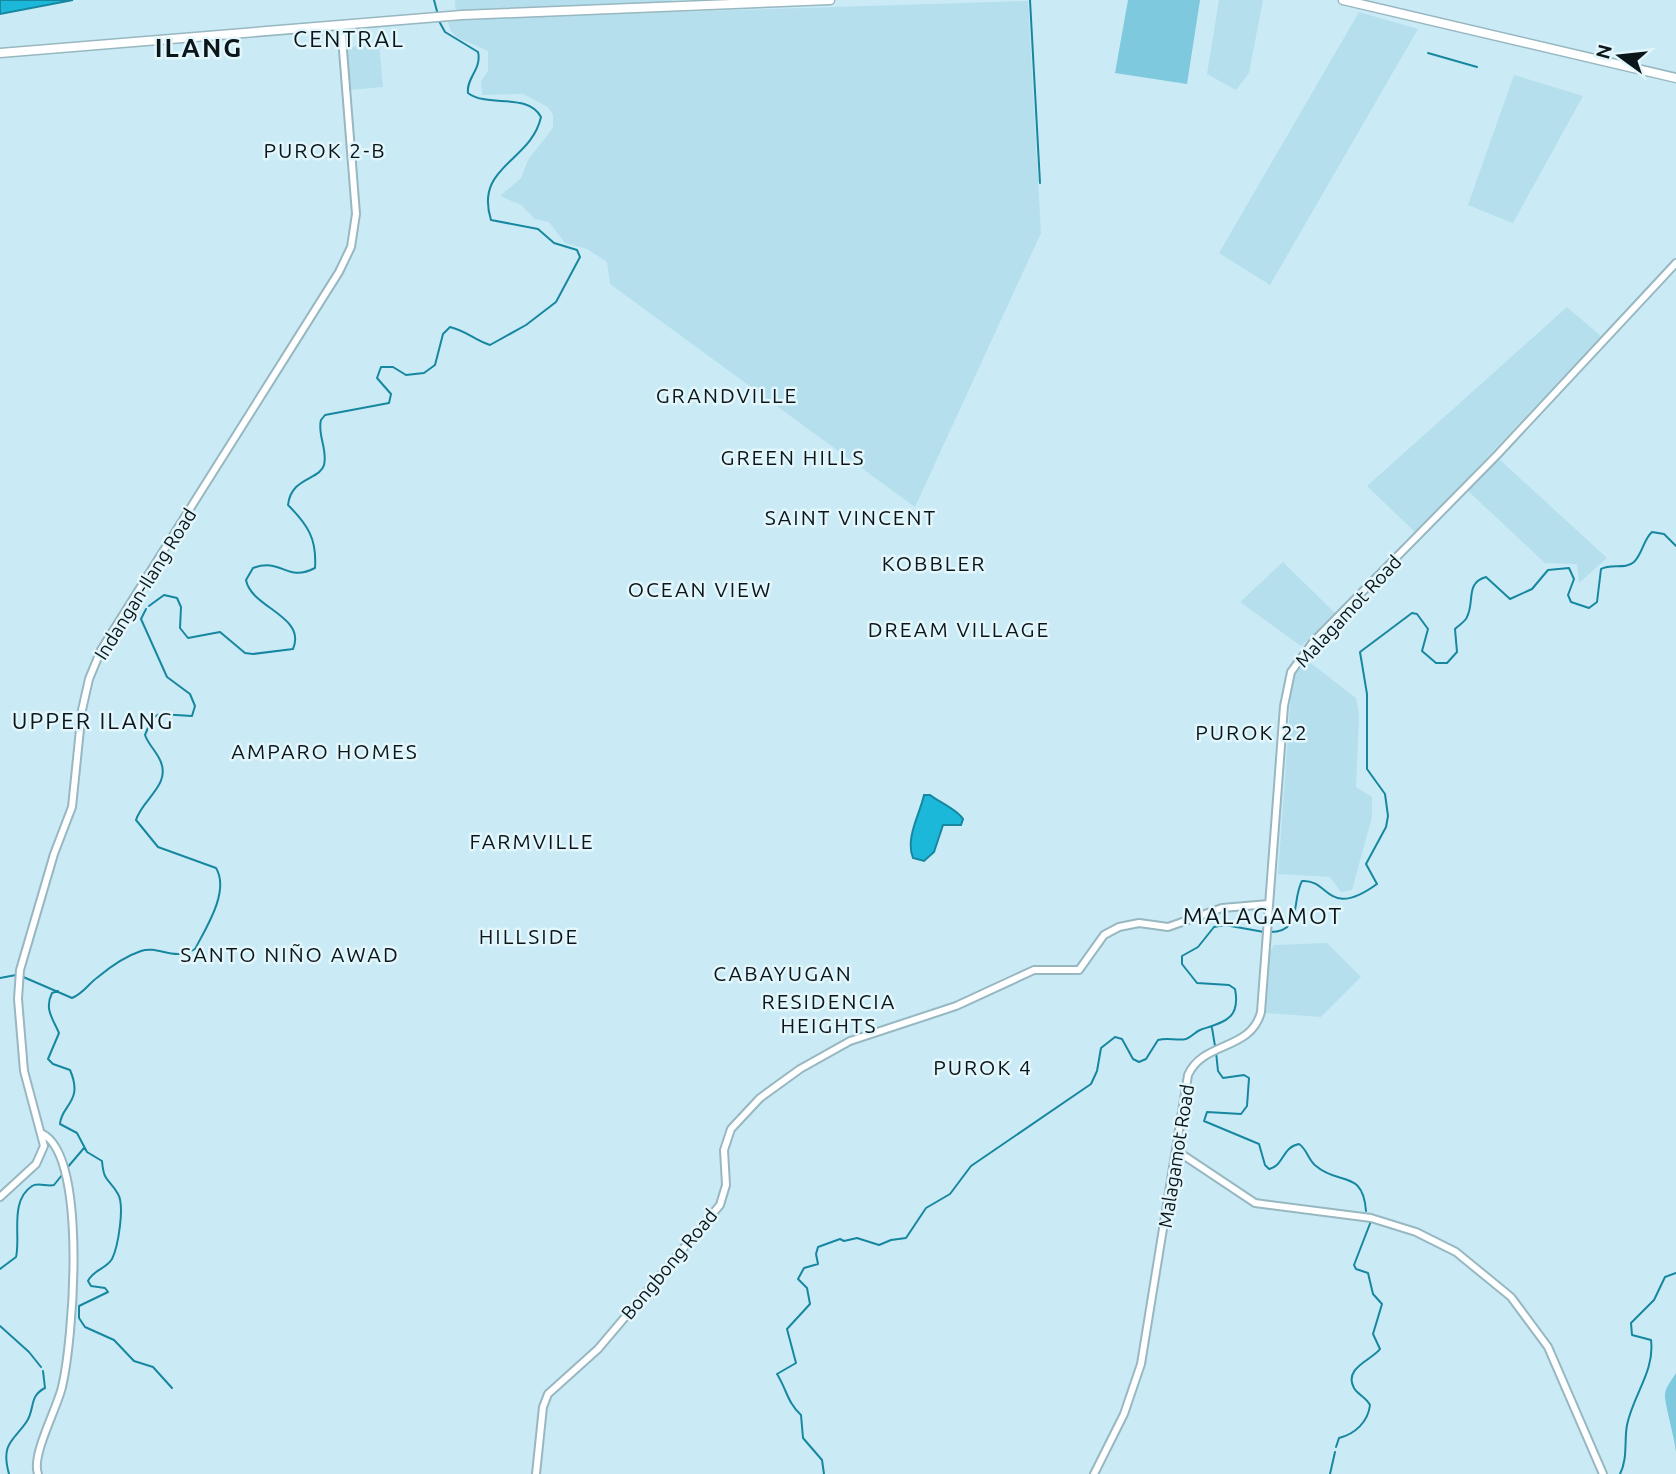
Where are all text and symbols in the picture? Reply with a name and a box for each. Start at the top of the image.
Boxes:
north arrow [1585,21,1655,91]
district label: CENTRAL [293,26,405,51]
district label: ILANG [155,33,243,62]
text: N [1591,42,1616,61]
district label: PUROK 2-B [263,138,387,162]
district label: GRANDVILLE [656,383,798,407]
district label: GREEN HILLS [720,445,866,469]
street label: Indangan-Ilang Road [90,504,200,664]
district label: SAINT VINCENT [765,505,937,529]
district label: KOBBLER [882,551,986,575]
street label: Malagamot Road [1291,551,1405,671]
district label: OCEAN VIEW [628,577,772,601]
district label: DREAM VILLAGE [868,617,1050,641]
district label: UPPER ILANG [12,708,174,733]
district label: PUROK 22 [1195,720,1309,744]
district label: AMPARO HOMES [231,739,419,763]
district label: FARMVILLE [469,829,595,853]
district label: MALAGAMOT [1183,903,1343,928]
district label: HILLSIDE [479,924,579,948]
district label: SANTO NIÑO AWAD [180,942,400,966]
district label: CABAYUGAN [713,961,853,985]
district label: RESIDENCIA HEIGHTS [762,989,896,1037]
district label: PUROK 4 [933,1055,1033,1079]
street label: Malagamot Road [1154,1083,1198,1229]
street label: Bongbong Road [617,1204,721,1324]

